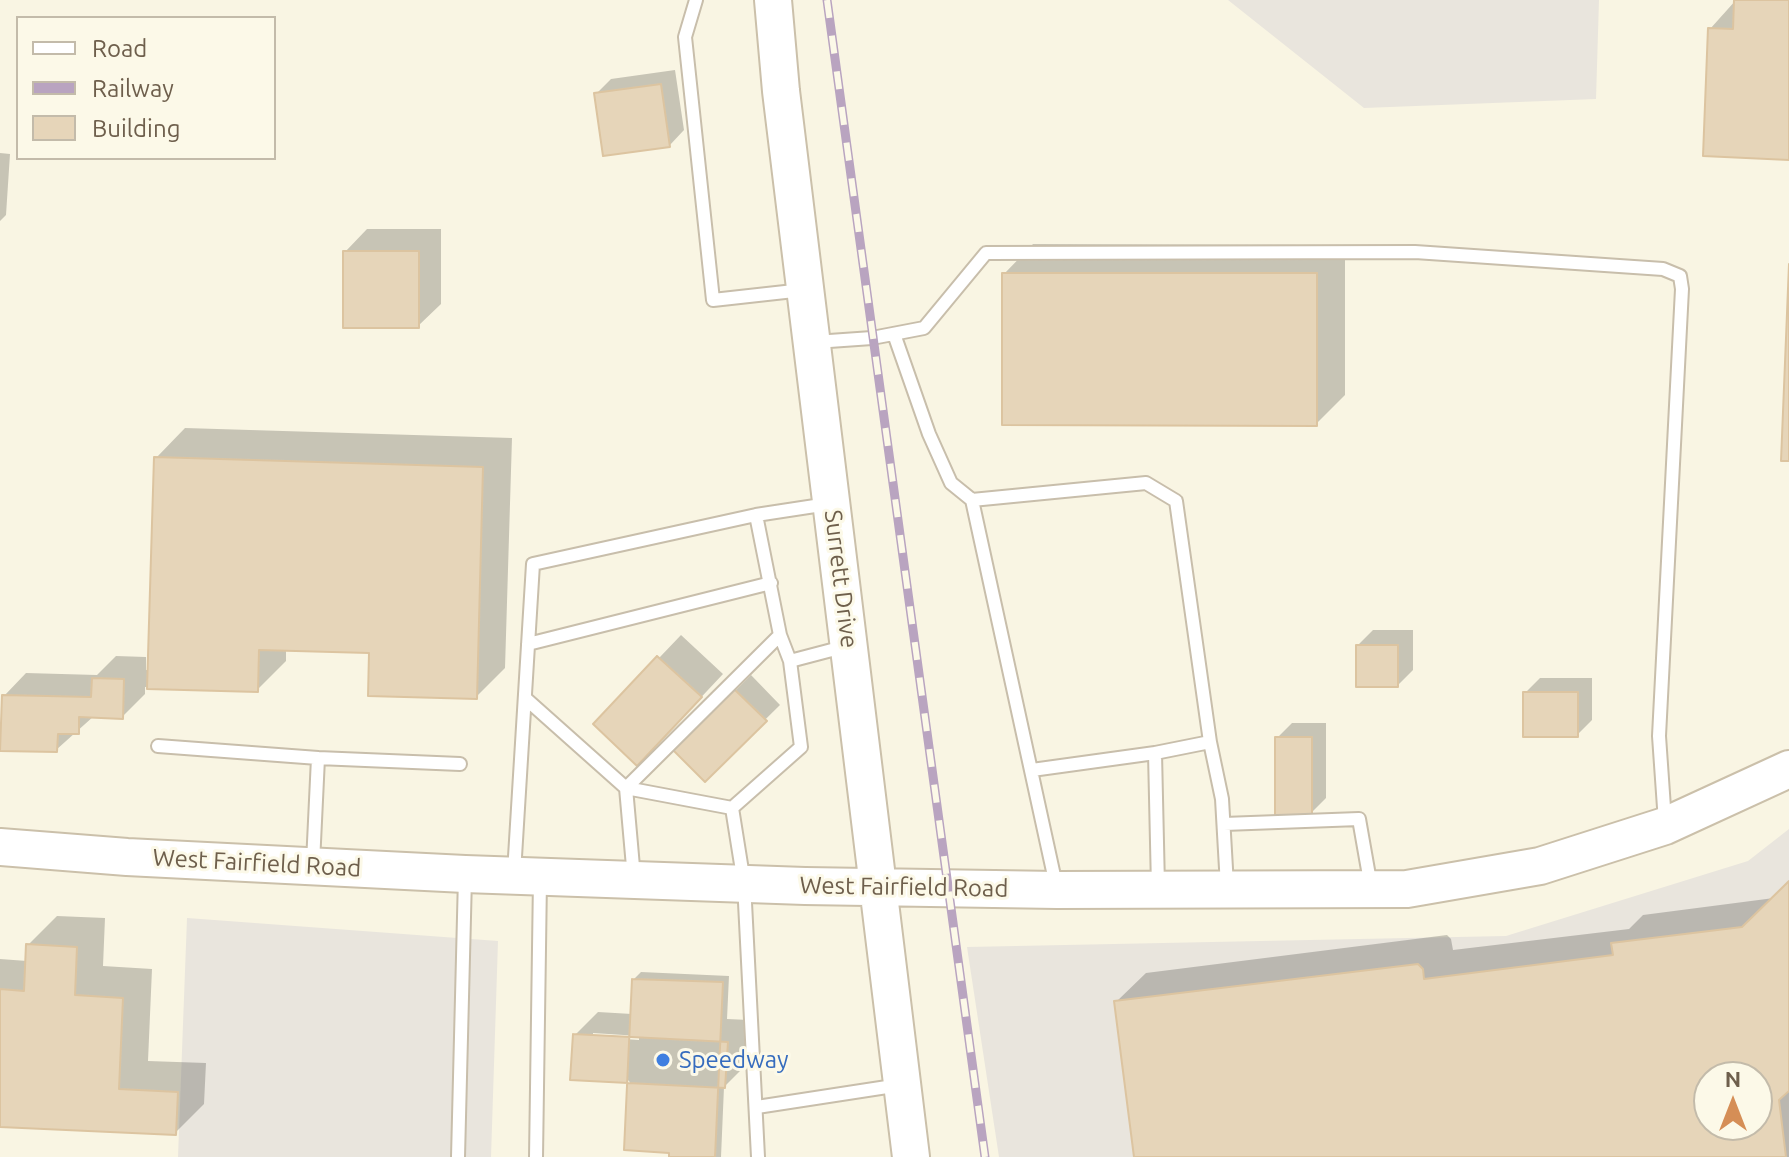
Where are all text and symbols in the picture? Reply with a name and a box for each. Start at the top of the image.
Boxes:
legend [16,16,276,160]
text: Road [92,35,147,62]
text: Railway [92,75,174,102]
text: Building [92,115,180,142]
street label: Surrett Drive [818,508,864,650]
street label: West Fairfield Road [152,843,362,883]
street label: West Fairfield Road [799,871,1009,903]
place label: Speedway [679,1046,789,1074]
marker: Speedway [654,1051,672,1069]
north arrow [1693,1061,1773,1141]
text: N [1725,1066,1741,1091]

